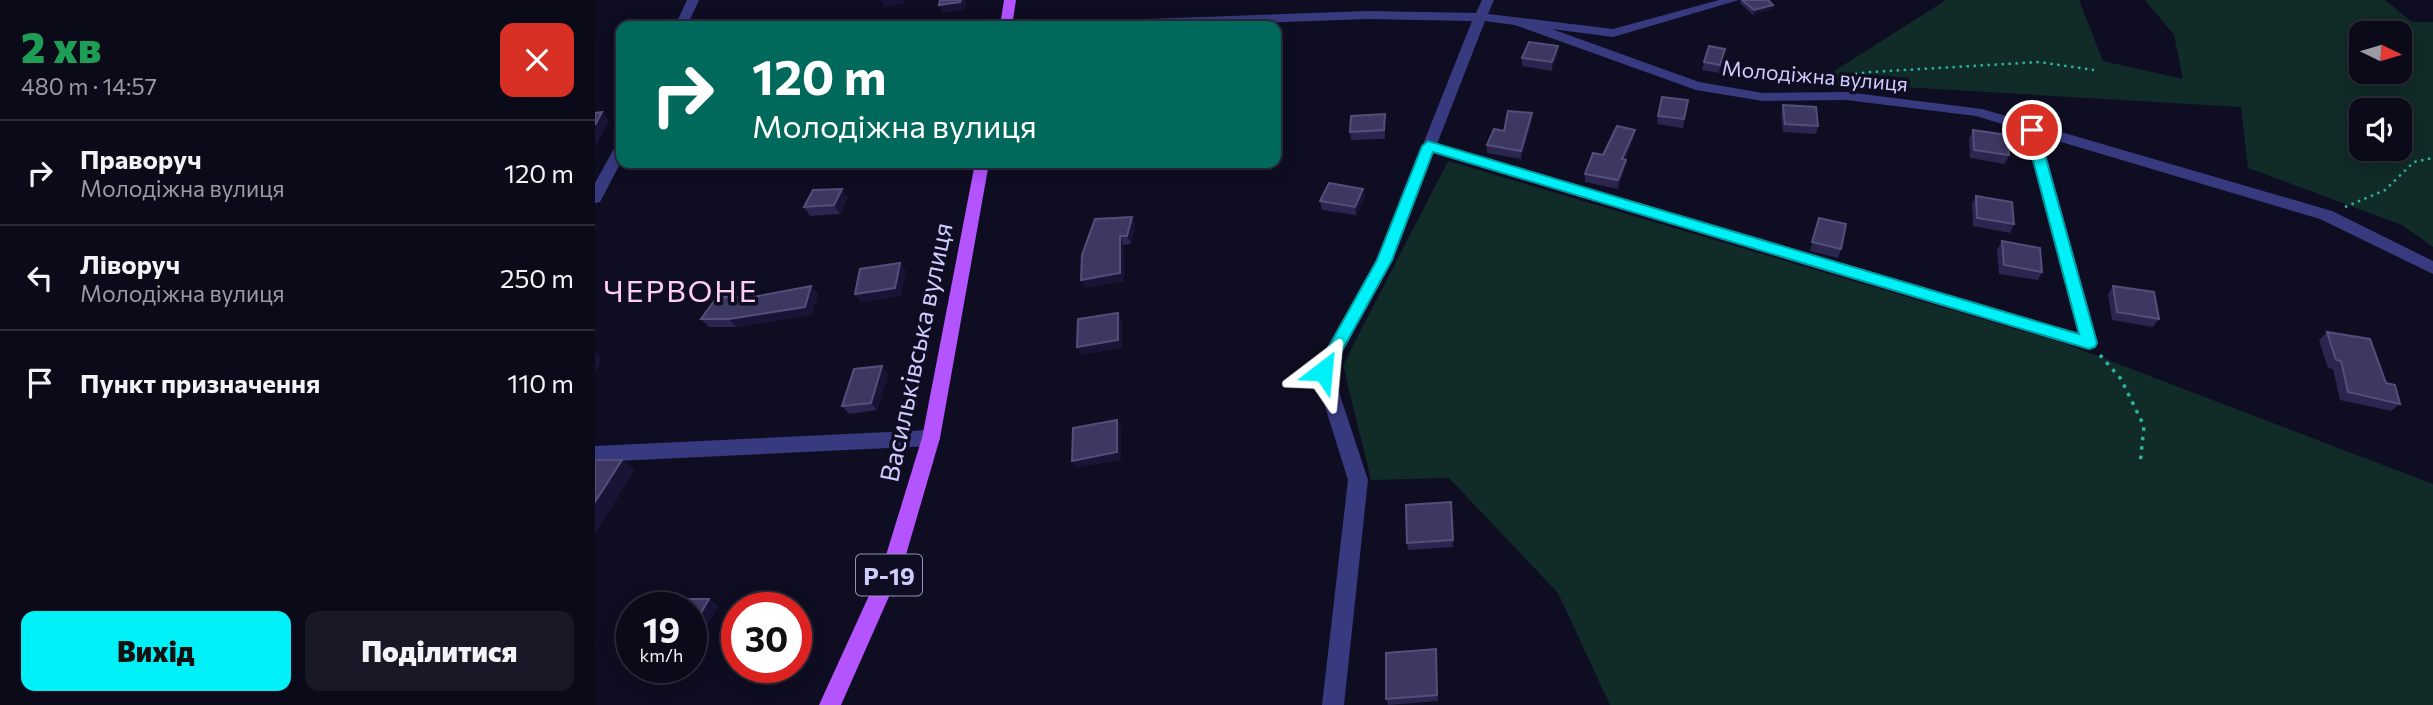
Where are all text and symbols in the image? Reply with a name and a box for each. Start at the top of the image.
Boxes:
text: 2 хв [21,20,101,72]
north arrow [2349,21,2411,84]
map controls [2349,21,2412,161]
button: close [500,23,574,97]
text: 120 m [752,45,886,105]
icon: right [637,49,728,140]
street label: Молодіжна вулиця [1721,54,1909,96]
text: 480 m · 14:57 [21,72,157,100]
button: sound [2349,98,2412,161]
pin [2002,100,2062,160]
text: Молодіжна вулиця [752,105,1037,145]
icon: arrive [2013,111,2051,149]
text: Праворуч [80,143,202,174]
icon: right [21,154,59,192]
text: 120 m [504,157,574,188]
text: Молодіжна вулиця [80,174,285,202]
street label: Васильківська вулиця [872,219,958,485]
text: Ліворуч [80,248,180,279]
icon: left [21,259,59,297]
text: 250 m [500,262,574,293]
district label: ЧЕРВОНЕ [603,271,759,308]
text: Молодіжна вулиця [80,279,285,307]
position arrow [1286,334,1360,408]
icon: arrive [21,364,59,402]
text: Пункт призначення [80,367,320,398]
text: 110 m [507,367,574,398]
road number: Р-19 [856,554,922,596]
speed limit sign: 30 [721,592,812,683]
text: 19 [643,607,680,650]
button: Вихід [21,611,291,691]
button: Поділитися [305,611,574,691]
text: km/h [640,644,683,666]

